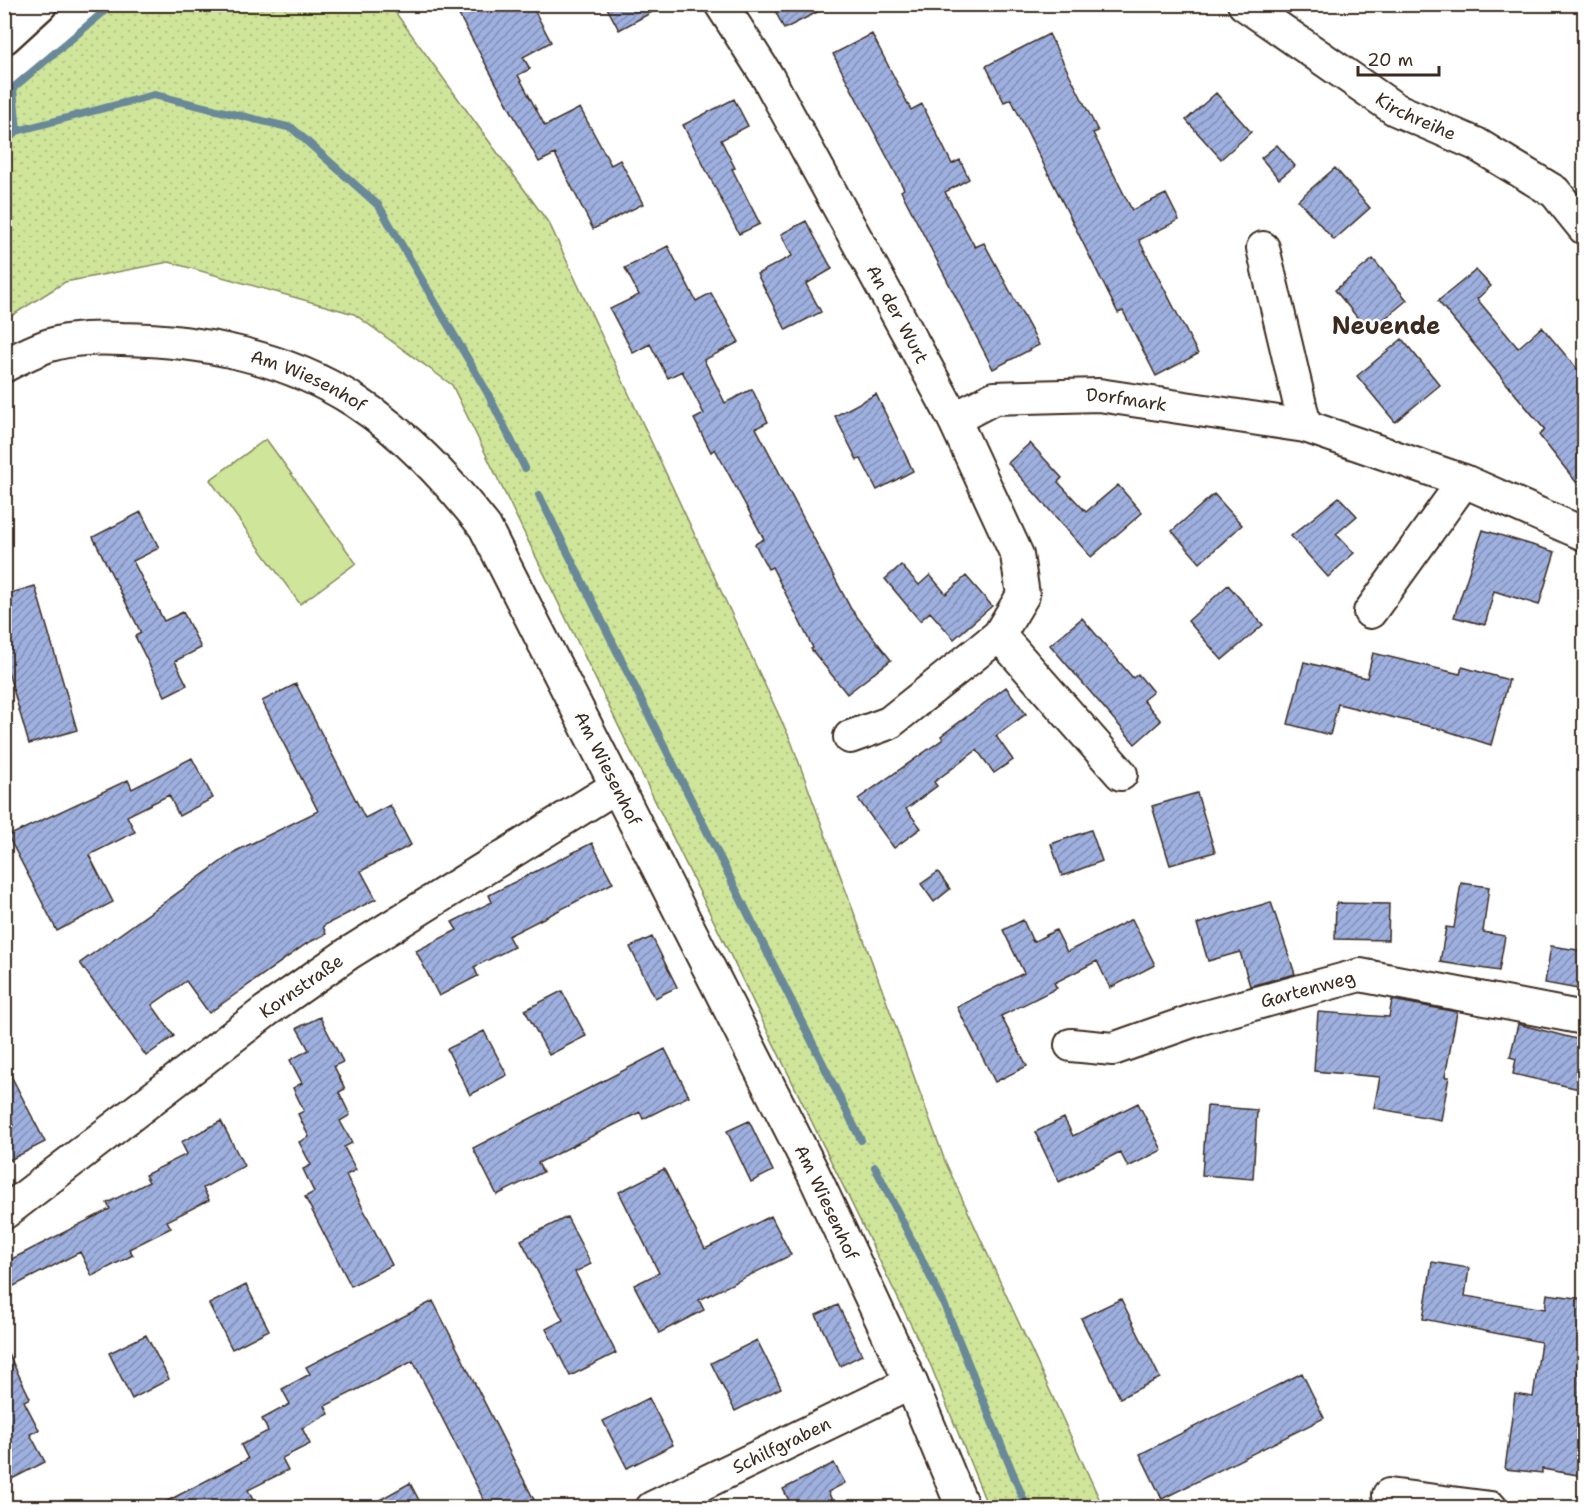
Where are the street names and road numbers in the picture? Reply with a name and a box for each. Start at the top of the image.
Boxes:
street label: Kirchreihe [1371,87,1460,146]
street label: An der Wurt [861,261,934,368]
street label: Am Wiesenhof [248,344,371,417]
street label: Dorfmark [1086,383,1168,417]
street label: Am Wiesenhof [569,707,647,830]
street label: Kornstraße [255,949,348,1024]
street label: Gartenweg [1258,965,1358,1014]
street label: Am Wiesenhof [789,1141,864,1264]
street label: Schilfgraben [728,1411,835,1479]

